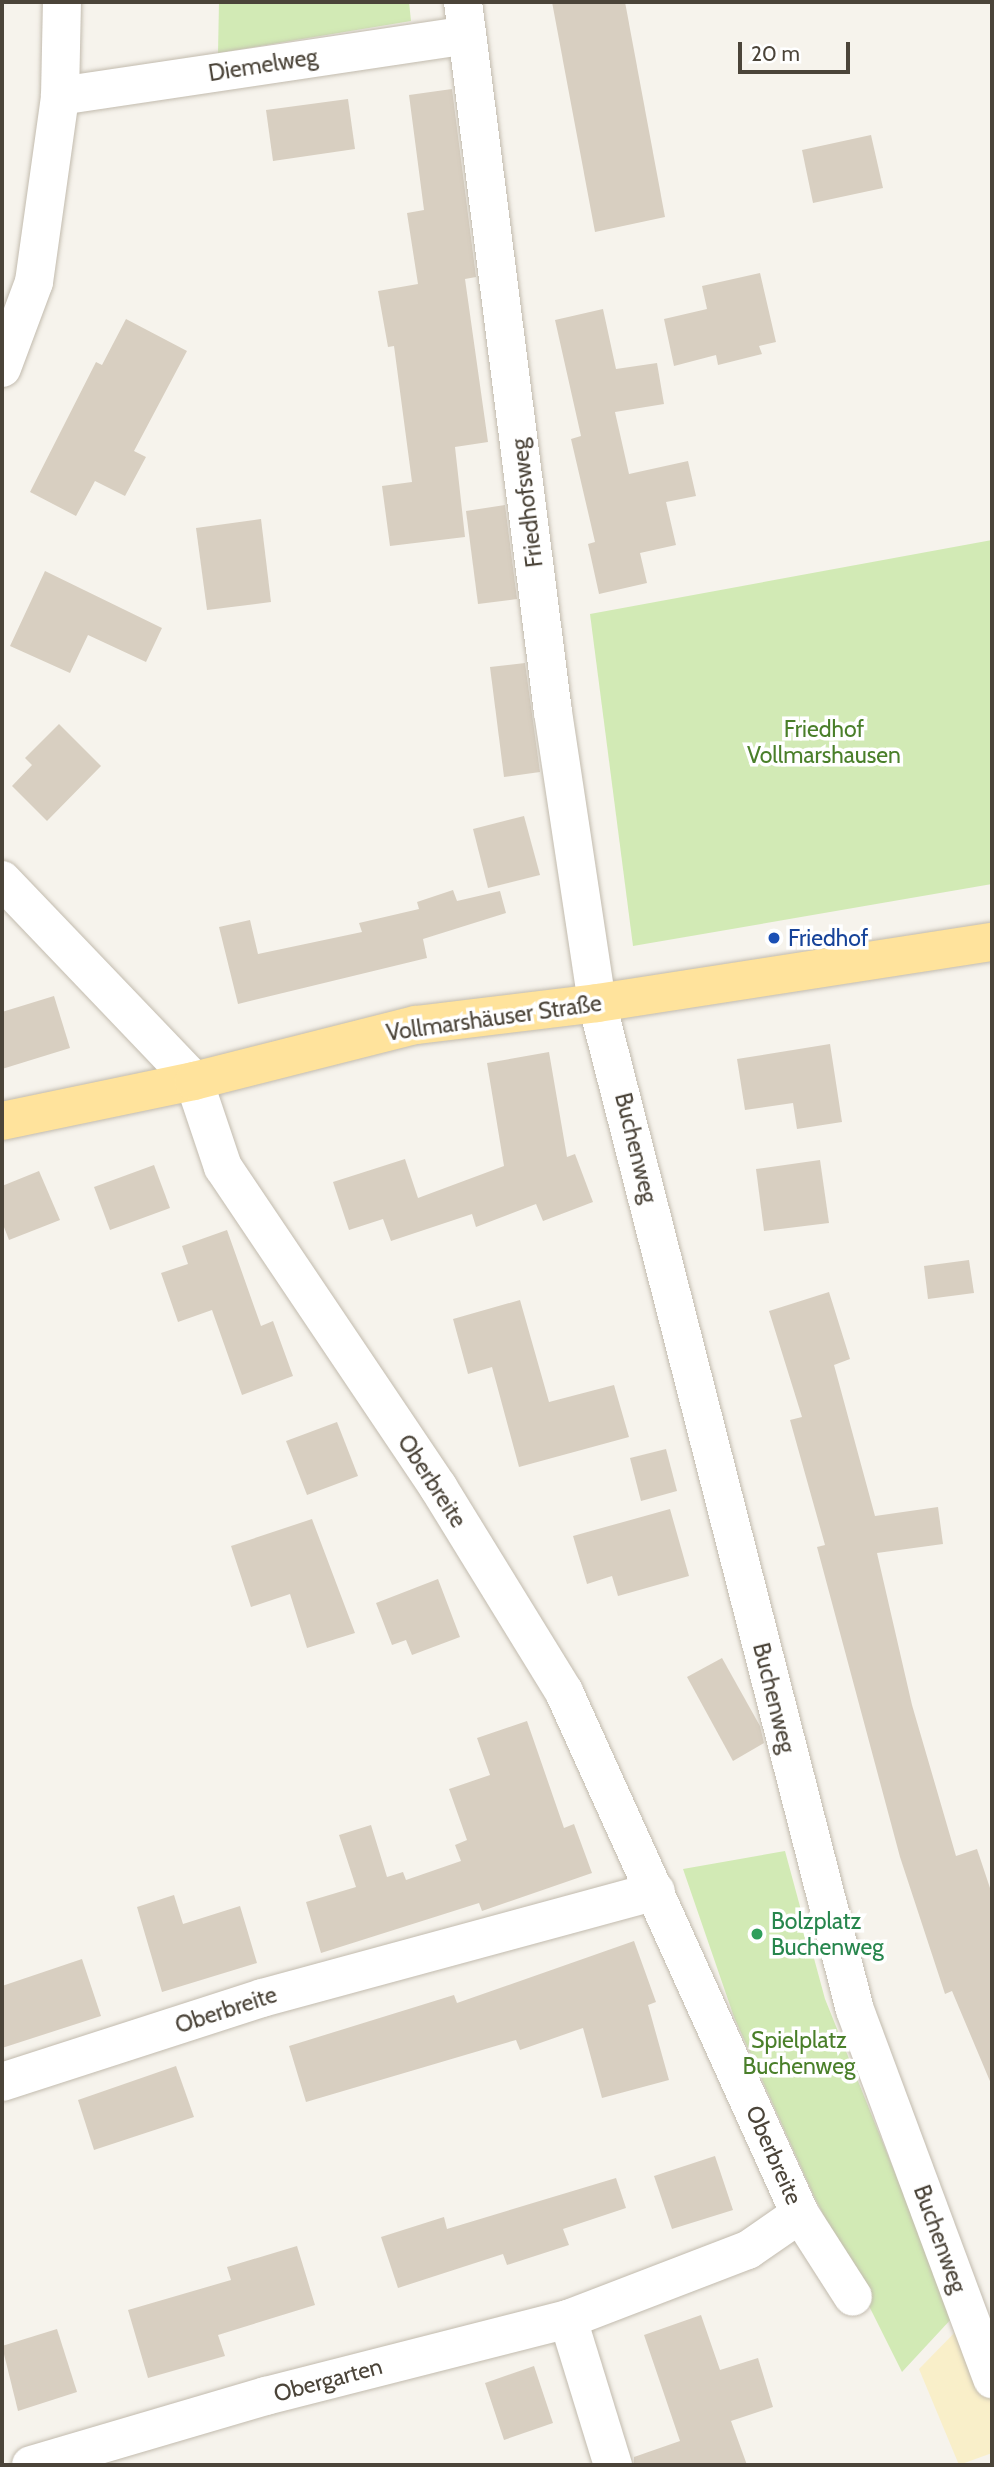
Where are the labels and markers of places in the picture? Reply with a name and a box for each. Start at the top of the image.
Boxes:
place label: Friedhof [788,924,868,952]
marker: Friedhof [766,930,782,946]
place label: Bolzplatz Buchenweg [771,1907,884,1961]
marker: Bolzplatz Buchenweg [749,1926,765,1942]

